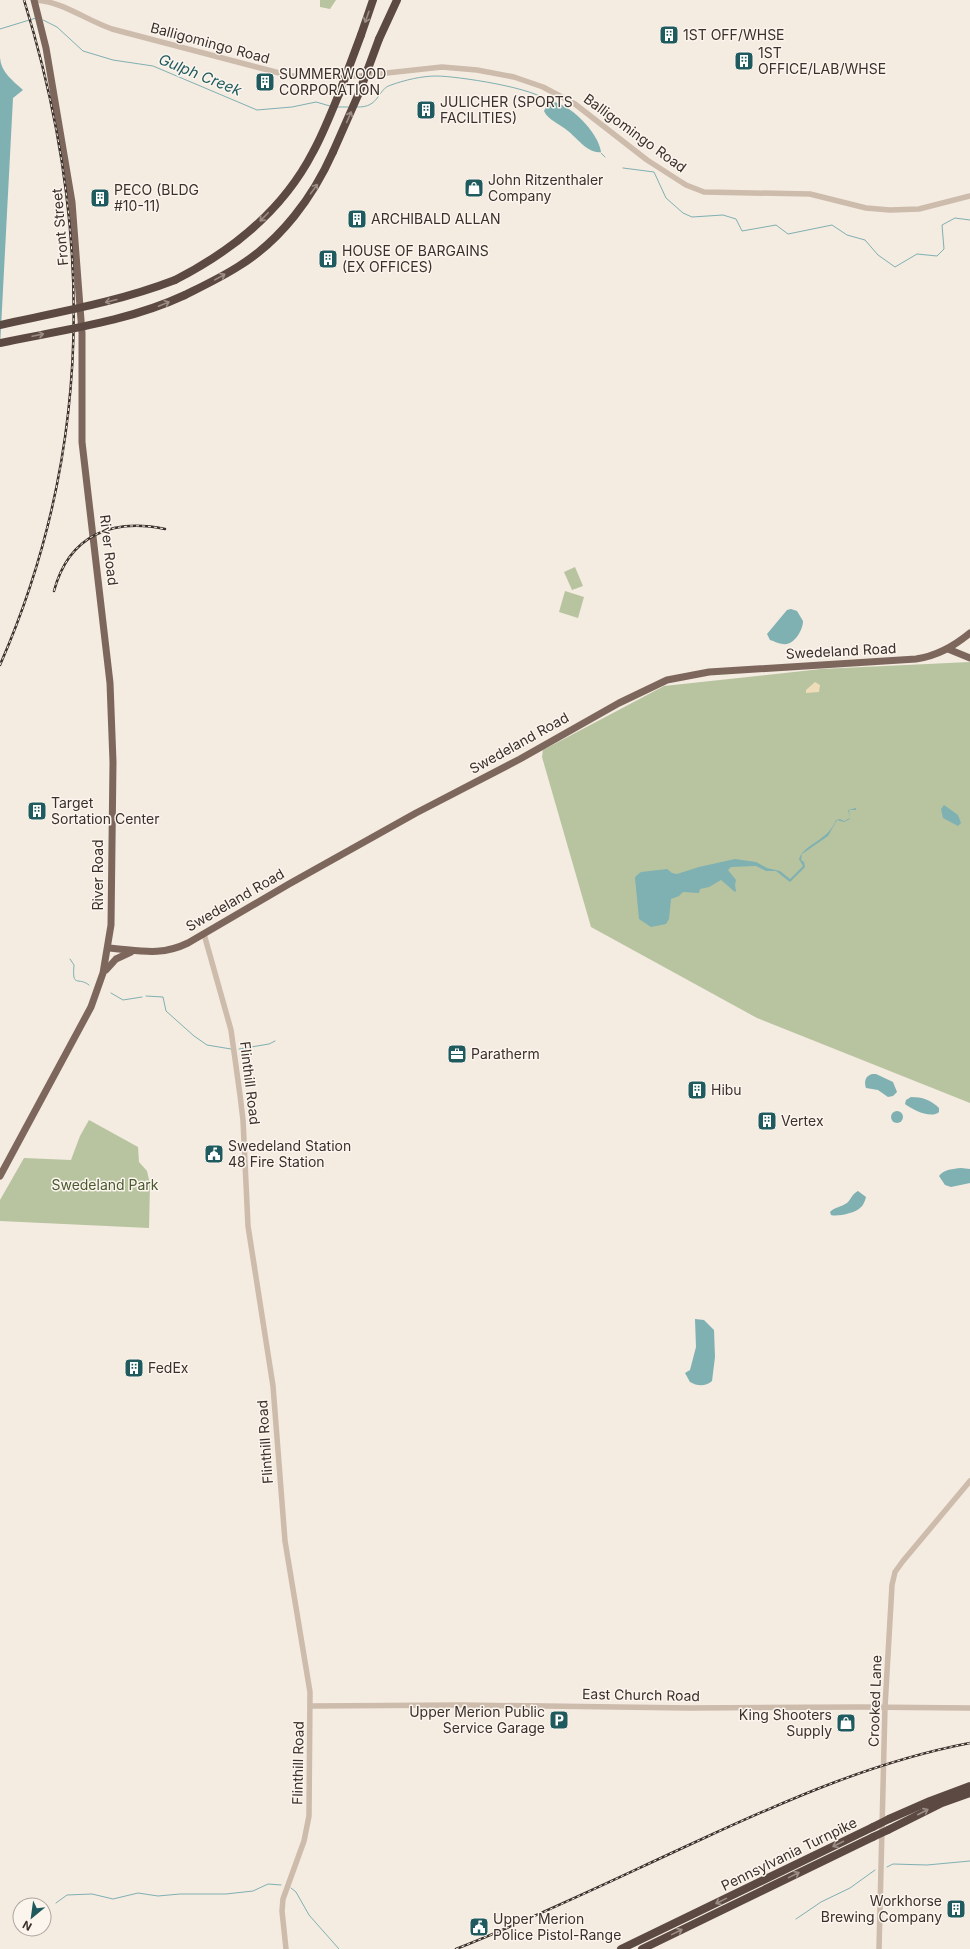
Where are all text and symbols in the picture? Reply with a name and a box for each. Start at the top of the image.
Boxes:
one-way arrow [363,11,371,23]
street label: Balligomingo Road [149,18,272,67]
building icon: 1ST OFF/WHSE [658,24,680,46]
place label: 1ST OFF/WHSE [683,26,785,43]
place label: 1ST OFFICE/LAB/WHSE [758,44,886,77]
water label: Gulph Creek [156,49,245,100]
building icon: 1ST OFFICE/LAB/WHSE [733,50,755,72]
place label: SUMMERWOOD CORPORATION [279,65,386,98]
building icon: SUMMERWOOD CORPORATION [254,71,276,93]
street label: Balligomingo Road [581,90,690,176]
place label: JULICHER (SPORTS FACILITIES) [440,93,573,126]
building icon: JULICHER (SPORTS FACILITIES) [415,99,437,121]
one-way arrow [346,111,353,123]
place label: John Ritzenthaler Company [488,171,603,204]
shop icon: John Ritzenthaler Company [463,177,485,199]
place label: PECO (BLDG #10-11) [114,181,199,214]
one-way arrow [309,184,318,195]
street label: Front Street [48,187,71,266]
building icon: PECO (BLDG #10-11) [89,187,111,209]
building icon: ARCHIBALD ALLAN [346,208,368,230]
place label: ARCHIBALD ALLAN [371,210,501,227]
one-way arrow [259,212,269,222]
place label: HOUSE OF BARGAINS (EX OFFICES) [342,242,489,275]
building icon: HOUSE OF BARGAINS (EX OFFICES) [317,248,339,270]
one-way arrow [214,273,226,281]
one-way arrow [105,297,118,305]
one-way arrow [158,300,170,308]
one-way arrow [31,331,44,339]
street label: River Road [97,514,122,586]
street label: Swedeland Road [785,639,897,662]
street label: Swedeland Road [466,708,571,777]
place label: Target Sortation Center [51,794,160,827]
building icon: Target Sortation Center [26,800,48,822]
street label: River Road [89,839,106,911]
street label: Swedeland Road [182,864,287,935]
street label: Flinthill Road [237,1040,264,1126]
office icon: Paratherm [446,1043,468,1065]
place label: Paratherm [471,1045,540,1062]
building icon: Hibu [686,1079,708,1101]
place label: Hibu [711,1081,742,1098]
building icon: Vertex [756,1110,778,1132]
place label: Vertex [781,1112,824,1129]
place label: Swedeland Station 48 Fire Station [228,1137,351,1170]
public building icon: Swedeland Station 48 Fire Station [203,1143,225,1165]
park label: Swedeland Park [51,1176,159,1193]
building icon: FedEx [123,1357,145,1379]
place label: FedEx [148,1359,189,1376]
street label: Flinthill Road [253,1400,276,1485]
street label: Crooked Lane [864,1655,885,1747]
street label: East Church Road [582,1685,700,1704]
place label: Upper Merion Public Service Garage [409,1703,545,1736]
place label: King Shooters Supply [739,1706,832,1739]
parking icon: Upper Merion Public Service Garage [548,1709,570,1731]
shop icon: King Shooters Supply [835,1712,857,1734]
street label: Flinthill Road [288,1721,307,1805]
one-way arrow [917,1808,929,1815]
street label: Pennsylvania Turnpike [718,1813,859,1894]
one-way arrow [832,1841,844,1848]
one-way arrow [788,1871,800,1878]
place label: Workhorse Brewing Company [821,1892,942,1925]
north arrow [12,1897,52,1937]
one-way arrow [715,1898,727,1905]
building icon: Workhorse Brewing Company [945,1898,967,1920]
place label: Upper Merion Police Pistol-Range [493,1910,621,1943]
public building icon: Upper Merion Police Pistol-Range [468,1916,490,1938]
text: N [20,1918,34,1934]
one-way arrow [671,1928,683,1935]

